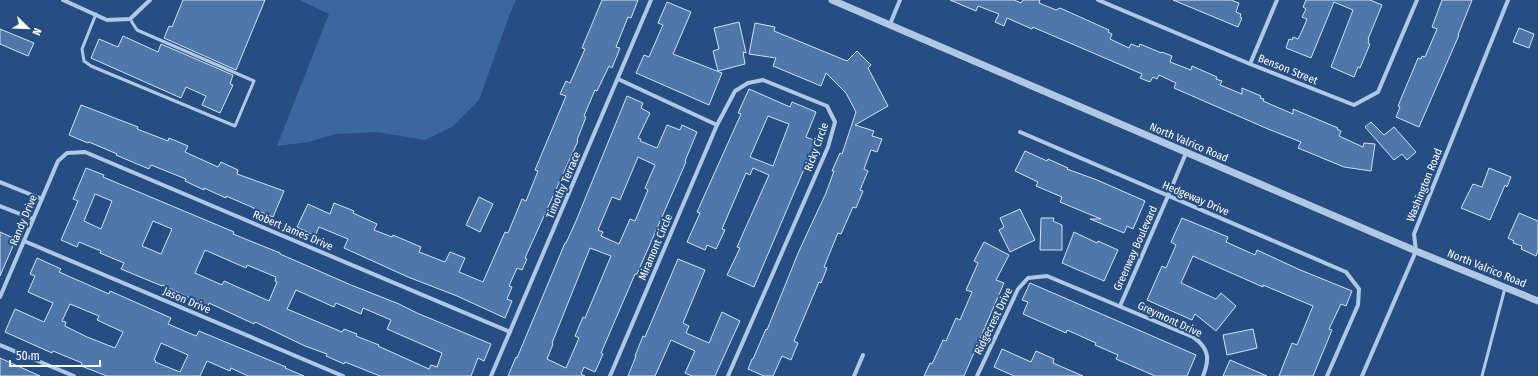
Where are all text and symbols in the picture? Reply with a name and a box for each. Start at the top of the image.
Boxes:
north arrow [8,8,48,48]
text: N [29,26,44,37]
street label: Benson Street [1256,52,1320,87]
street label: North Valrico Road [1148,120,1230,165]
street label: Ricky Circle [802,121,831,173]
street label: Washington Road [1404,147,1445,224]
street label: Timothy Terrace [544,150,583,221]
street label: Hedgeway Drive [1160,179,1231,218]
street label: Randy Drive [7,193,40,247]
street label: Greenway Boulevard [1111,204,1160,293]
street label: Robert James Drive [251,208,335,253]
street label: Miramont Circle [636,212,675,282]
street label: North Valrico Road [1445,247,1528,290]
street label: Jason Drive [161,285,213,316]
street label: Ridgecrest Drive [972,286,1015,357]
street label: Greymont Drive [1135,299,1204,340]
scale bar [10,342,100,368]
text: 50 m [16,349,40,363]

